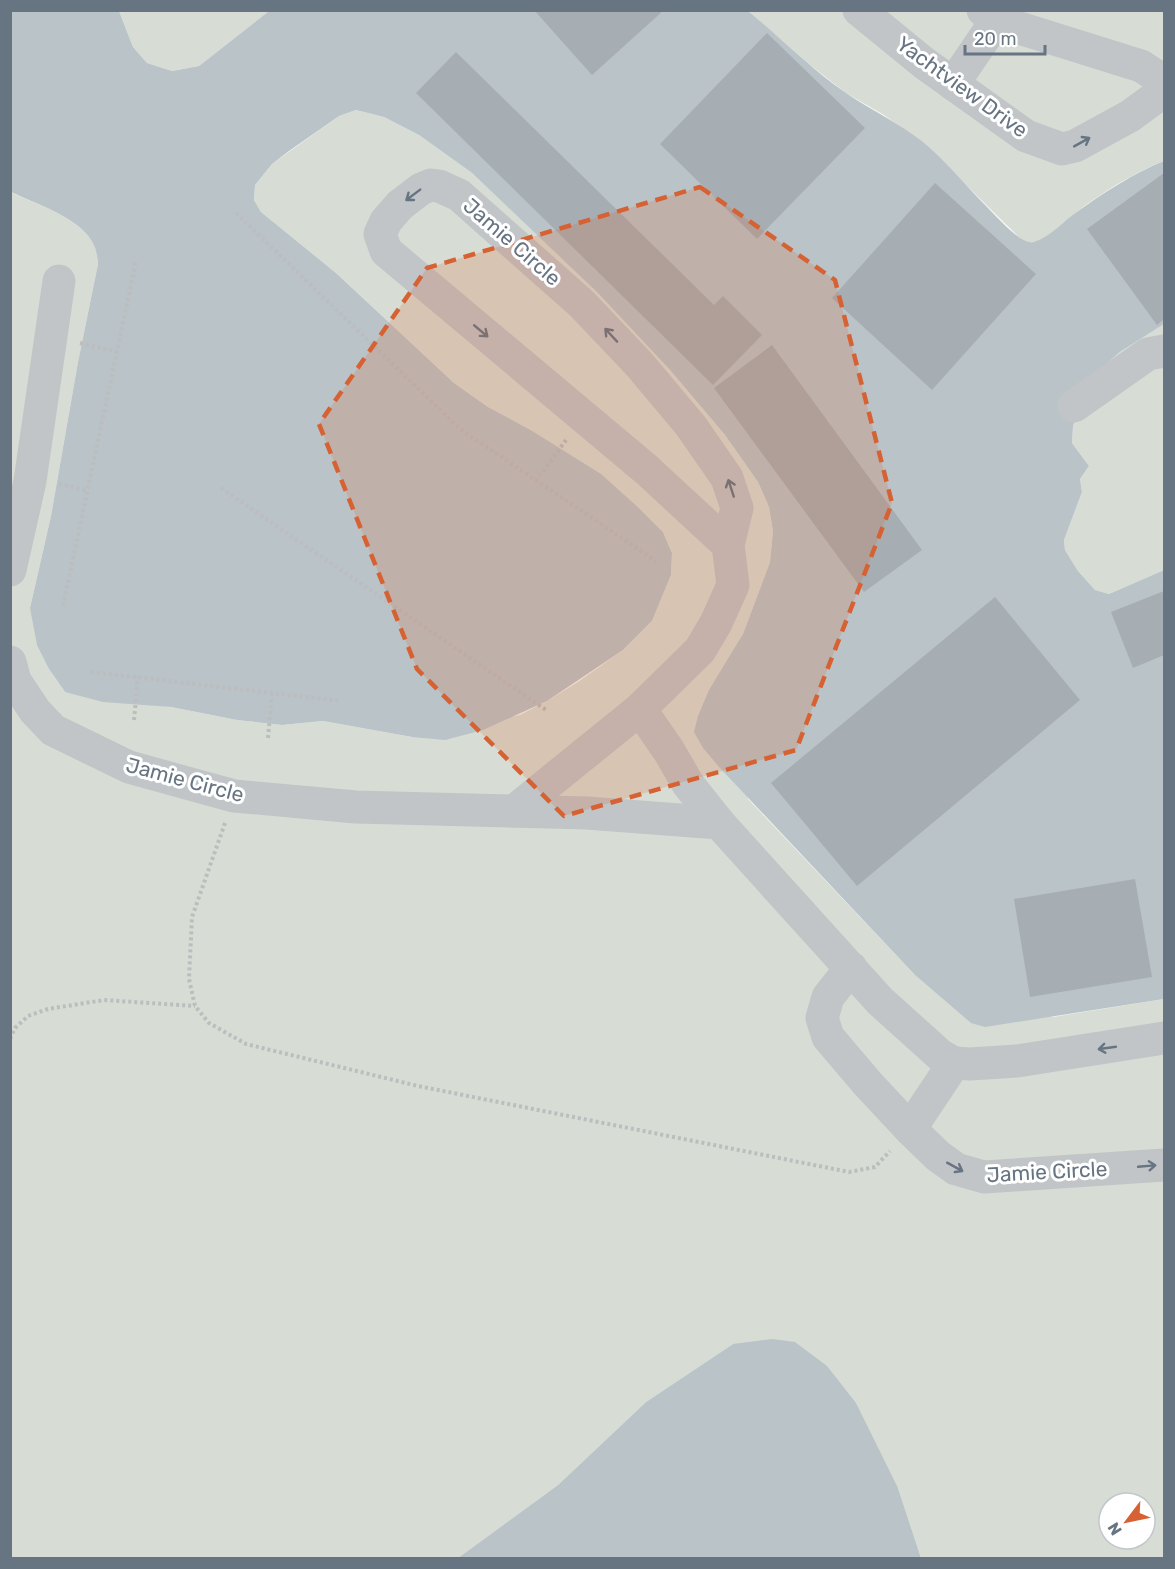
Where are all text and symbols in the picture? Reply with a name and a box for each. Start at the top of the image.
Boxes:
scale bar [965,18,1044,56]
text: 20 m [974,28,1016,50]
street label: Yachtview Drive [892,31,1033,142]
one-way arrow [1073,136,1090,148]
one-way arrow [406,189,422,201]
street label: Jamie Circle [459,193,566,291]
one-way arrow [473,325,489,338]
one-way arrow [604,328,619,343]
one-way arrow [725,479,736,498]
street label: Jamie Circle [124,752,247,807]
one-way arrow [1097,1042,1117,1053]
street label: Jamie Circle [986,1156,1108,1187]
one-way arrow [1136,1160,1156,1171]
one-way arrow [945,1161,963,1173]
north arrow [1097,1491,1157,1551]
text: N [1104,1519,1126,1539]

